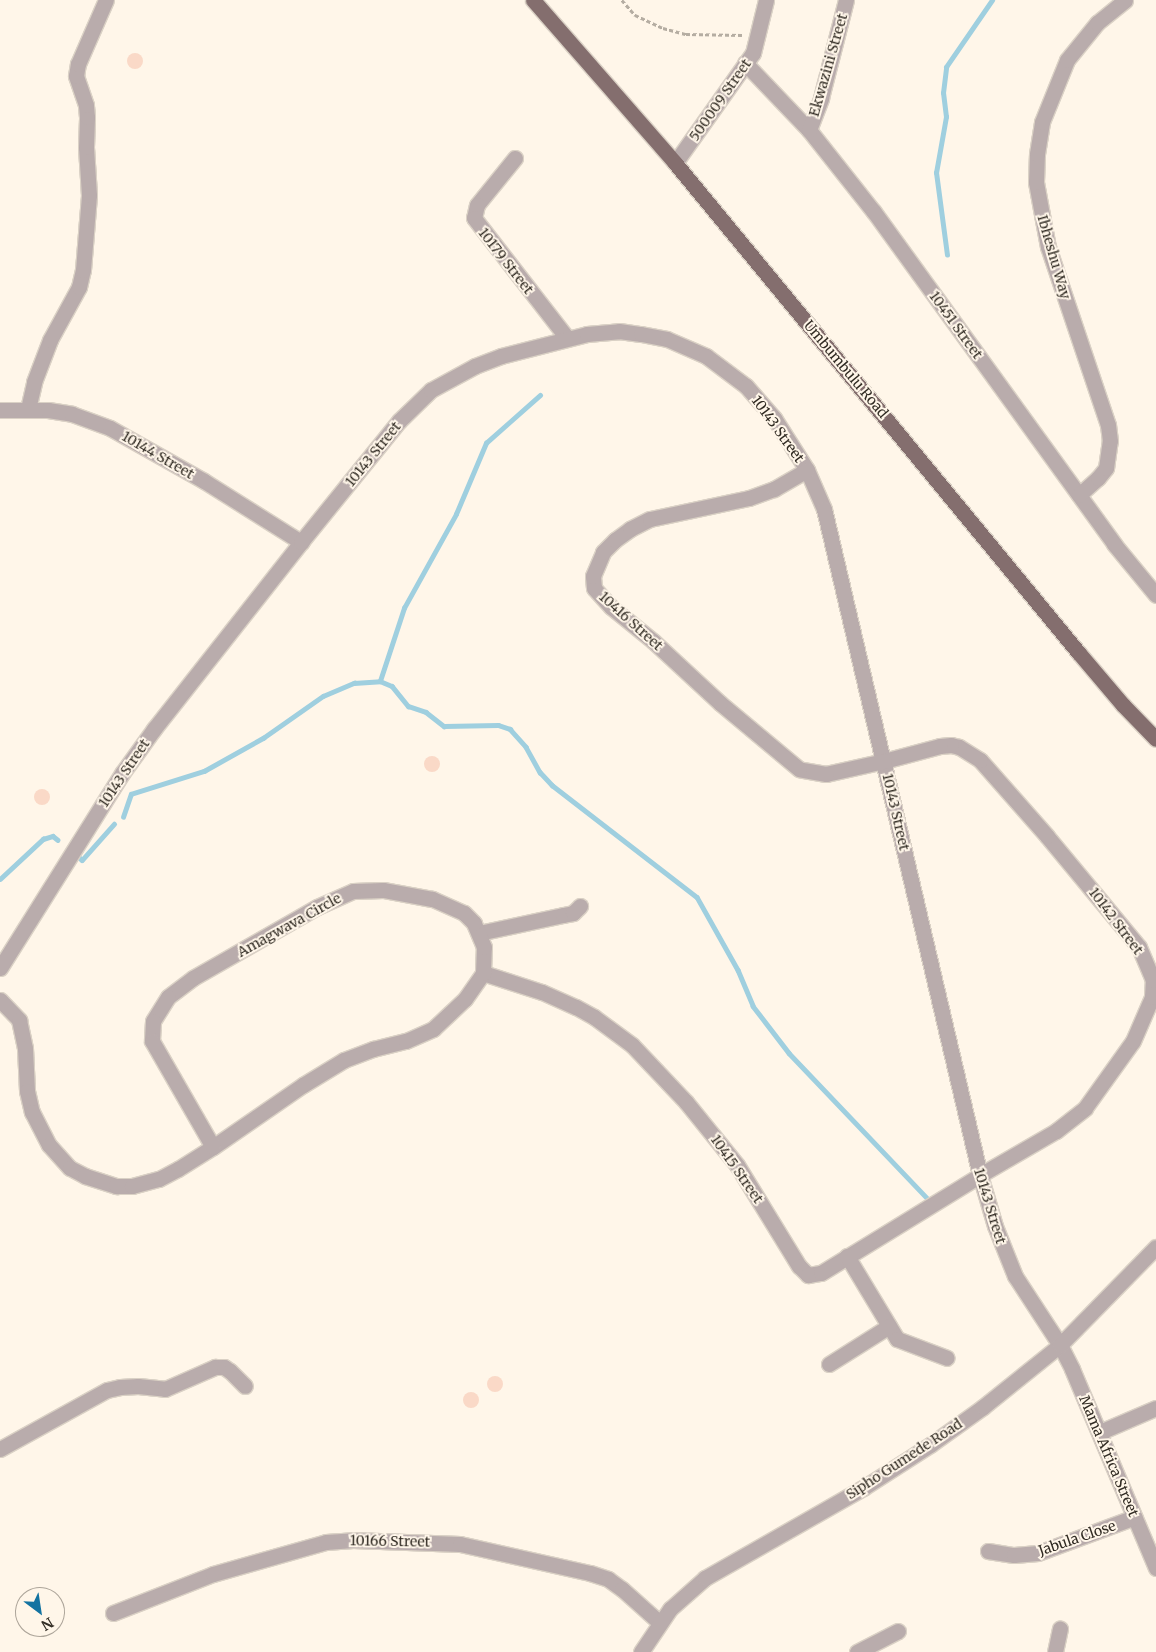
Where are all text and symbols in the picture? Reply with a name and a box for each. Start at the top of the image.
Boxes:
street label: Ekwazini Street [805,12,851,118]
street label: 500009 Street [686,56,754,144]
street label: Ibheshu Way [1034,213,1074,301]
street label: 10179 Street [475,225,537,297]
street label: 10451 Street [926,288,986,362]
street label: Umbumbulu Road [800,317,892,421]
street label: 10143 Street [748,392,808,466]
street label: 10143 Street [342,418,404,490]
street label: 10144 Street [119,428,197,482]
street label: 10416 Street [596,588,666,654]
street label: 10143 Street [95,736,153,810]
street label: 10143 Street [879,772,913,852]
street label: 10142 Street [1085,884,1147,958]
street label: Amagwava Circle [234,890,344,960]
street label: 10415 Street [707,1132,767,1206]
street label: 10143 Street [970,1166,1010,1246]
street label: Mama Africa Street [1076,1393,1142,1519]
street label: Sipho Gumede Road [843,1415,965,1503]
street label: Jabula Close [1036,1517,1118,1559]
street label: 10166 Street [350,1532,430,1550]
north arrow [15,1587,65,1637]
text: N [38,1613,57,1635]

